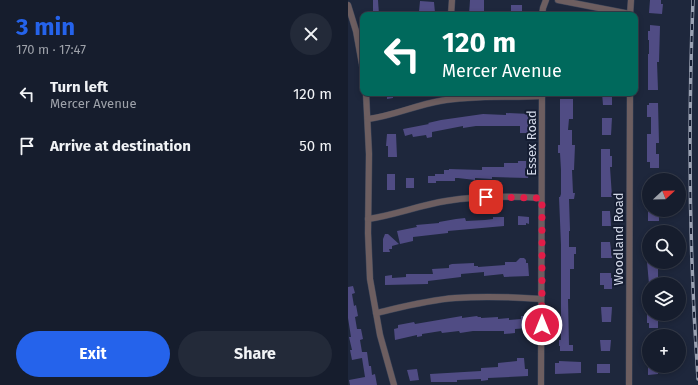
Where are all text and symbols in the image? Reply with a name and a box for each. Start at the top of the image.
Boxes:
text: 3 min [16,13,75,41]
button: close [290,13,332,55]
text: 120 m [442,26,516,59]
icon: left [376,28,428,80]
text: 170 m · 17:47 [16,42,86,57]
text: Mercer Avenue [442,60,562,82]
text: Turn left [50,78,108,96]
icon: left [16,83,38,105]
text: 120 m [293,85,332,103]
text: Mercer Avenue [50,96,136,111]
street label: Essex Road [524,110,539,176]
icon: arrive [16,135,38,157]
text: Arrive at destination [50,137,191,155]
text: 50 m [299,137,332,155]
north arrow [642,173,686,217]
map controls [642,173,686,373]
pin [469,180,503,214]
icon: arrive [475,186,497,208]
street label: Woodland Road [611,192,626,286]
button: search [642,225,686,269]
button: layers [642,277,686,321]
position arrow [521,304,563,346]
button: + [642,329,686,373]
button: Exit [16,331,170,377]
button: Share [178,331,332,377]

